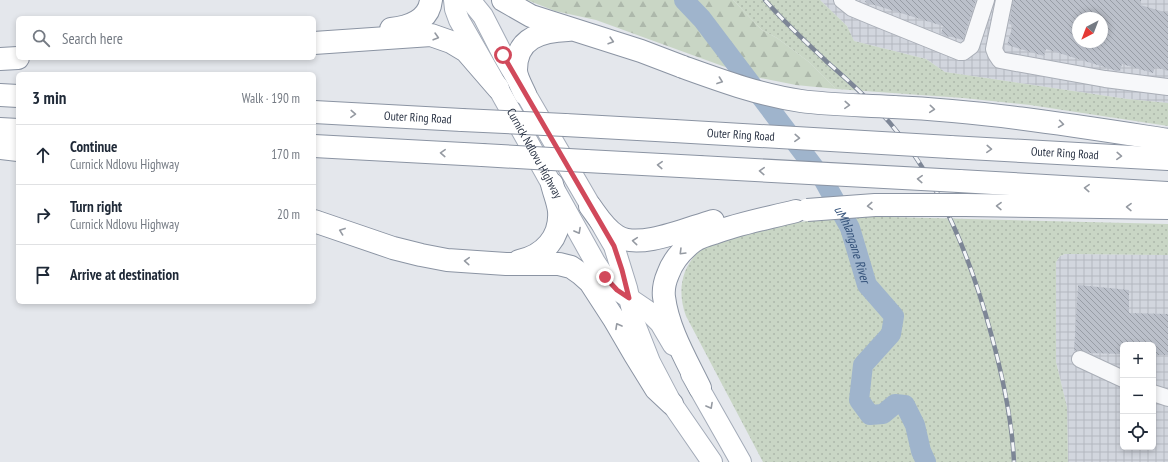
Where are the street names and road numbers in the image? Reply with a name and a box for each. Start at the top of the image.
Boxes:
street label: Curnick Ndlovu Highway [504,105,566,201]
street label: Outer Ring Road [384,108,452,126]
street label: Outer Ring Road [707,125,775,144]
street label: Outer Ring Road [1031,143,1099,162]

